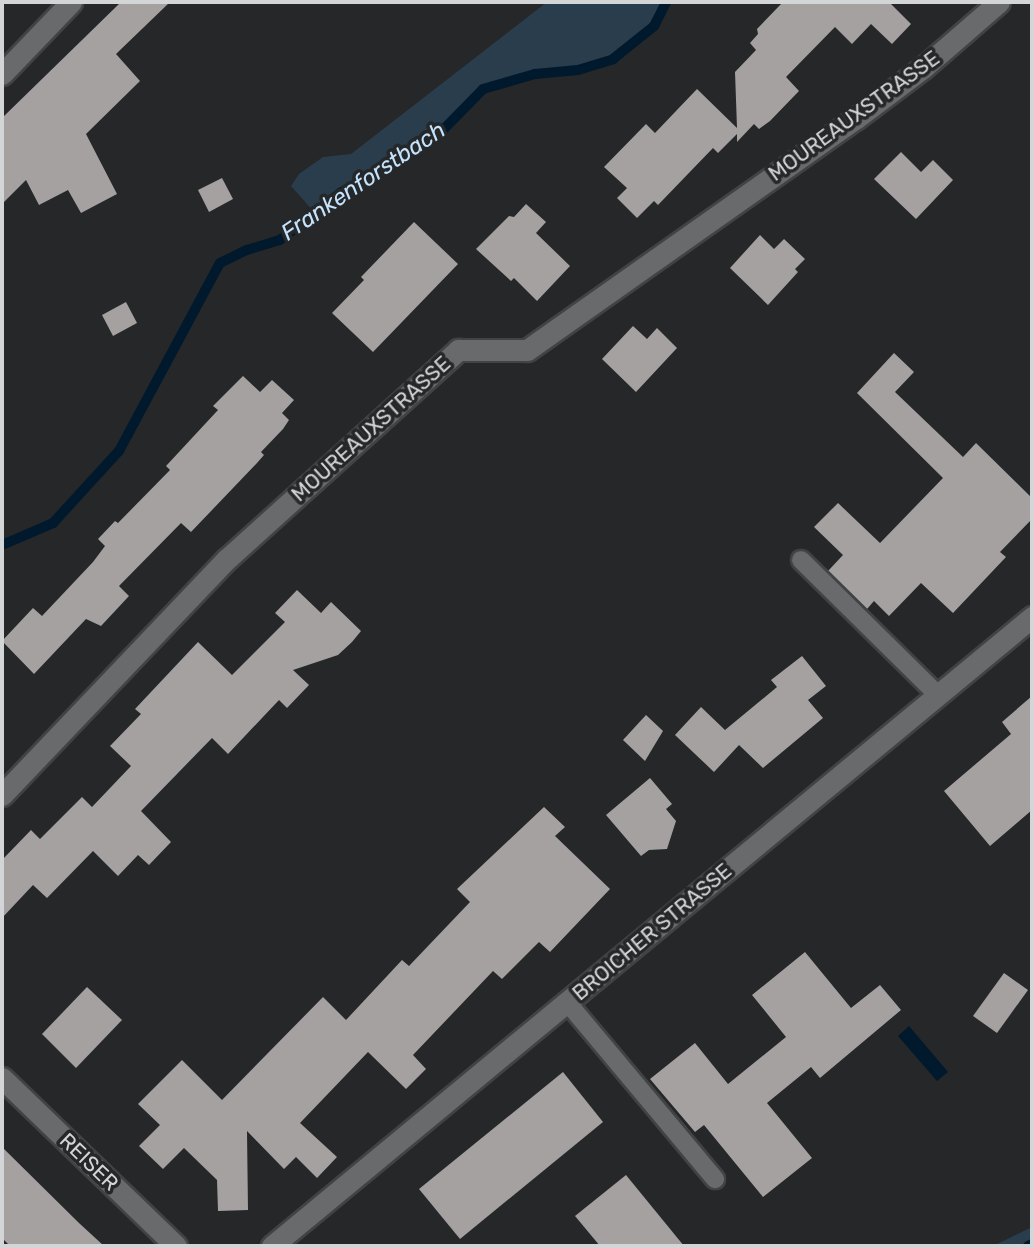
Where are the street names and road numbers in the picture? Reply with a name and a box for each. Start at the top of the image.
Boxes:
street label: MOUREAUXSTRASSE [764,46,944,186]
street label: MOUREAUXSTRASSE [286,351,456,507]
street label: BROICHER STRASSE [567,858,737,1006]
street label: REISER [54,1128,124,1196]

